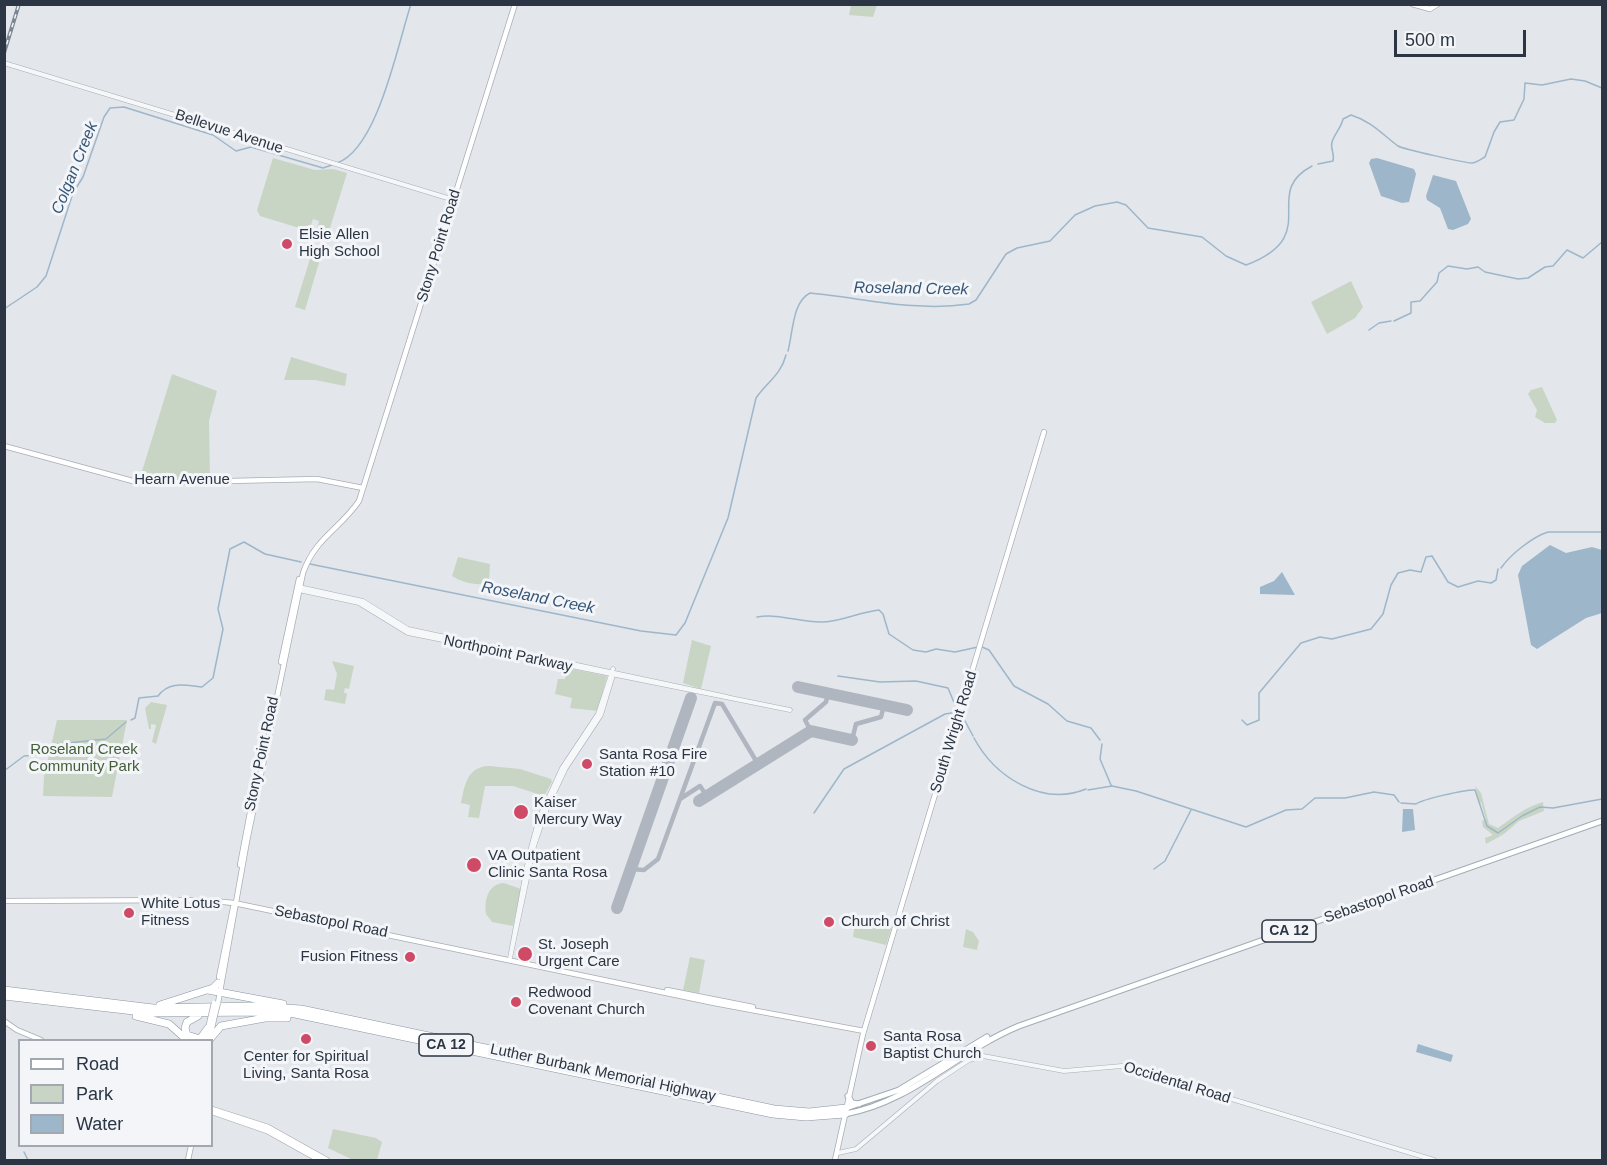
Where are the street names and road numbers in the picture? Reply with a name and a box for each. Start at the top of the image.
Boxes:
street label: Bellevue Avenue [173,106,285,158]
street label: Stony Point Road [413,188,465,304]
street label: Hearn Avenue [134,471,230,489]
street label: Northpoint Parkway [442,632,574,676]
street label: South Wright Road [927,669,981,795]
street label: Stony Point Road [241,695,283,813]
street label: Sebastopol Road [1322,873,1436,927]
street label: Sebastopol Road [273,902,389,942]
road number: CA 12 [1262,920,1316,942]
road number: CA 12 [419,1034,473,1056]
street label: Luther Burbank Memorial Highway [489,1040,717,1106]
street label: Occidental Road [1121,1058,1233,1108]

